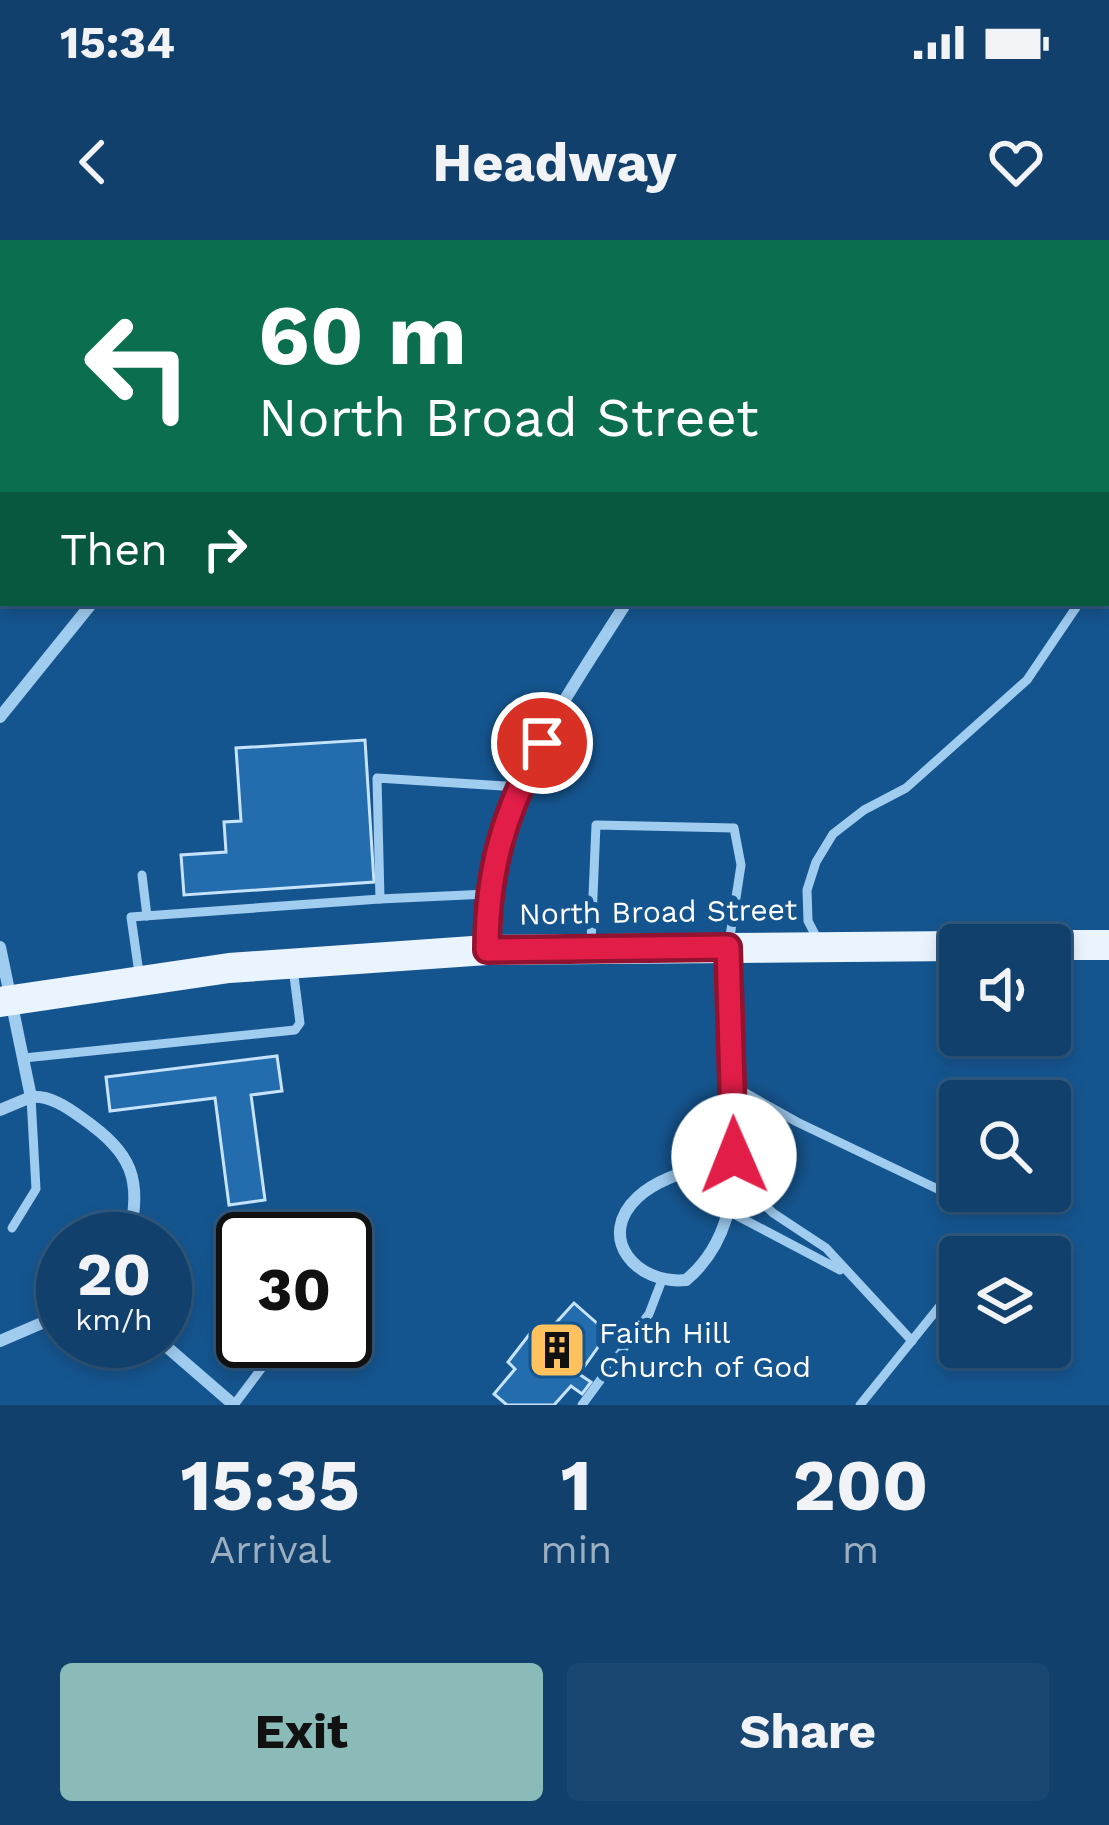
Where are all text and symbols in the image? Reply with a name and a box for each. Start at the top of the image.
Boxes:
text: 15:34 [60,16,175,69]
icon: back [60,129,126,195]
icon: heart [983,129,1049,195]
text: Headway [432,131,677,194]
text: 60 m [258,286,467,384]
icon: left [60,288,216,444]
text: North Broad Street [258,386,759,449]
icon: right [192,516,258,582]
text: Then [60,523,168,576]
pin [491,692,593,794]
icon: arrive [509,710,575,776]
street label: North Broad Street [519,892,798,931]
map controls [939,924,1071,1368]
button: sound [939,924,1071,1056]
button: search [939,1080,1071,1212]
position arrow [671,1093,797,1219]
speed limit sign: 30 [216,1212,372,1368]
button: layers [939,1236,1071,1368]
text: 20 [77,1239,151,1310]
text: km/h [75,1302,153,1337]
place label: Faith Hill Church of God [599,1315,811,1384]
building icon: Faith Hill Church of God [526,1319,588,1381]
text: 15:35 [181,1443,360,1527]
text: 1 [561,1443,592,1527]
text: 200 [793,1443,928,1527]
text: Arrival [209,1527,331,1572]
text: min [541,1527,612,1572]
text: m [842,1527,879,1572]
button: Exit [60,1663,543,1801]
button: Share [567,1663,1049,1801]

